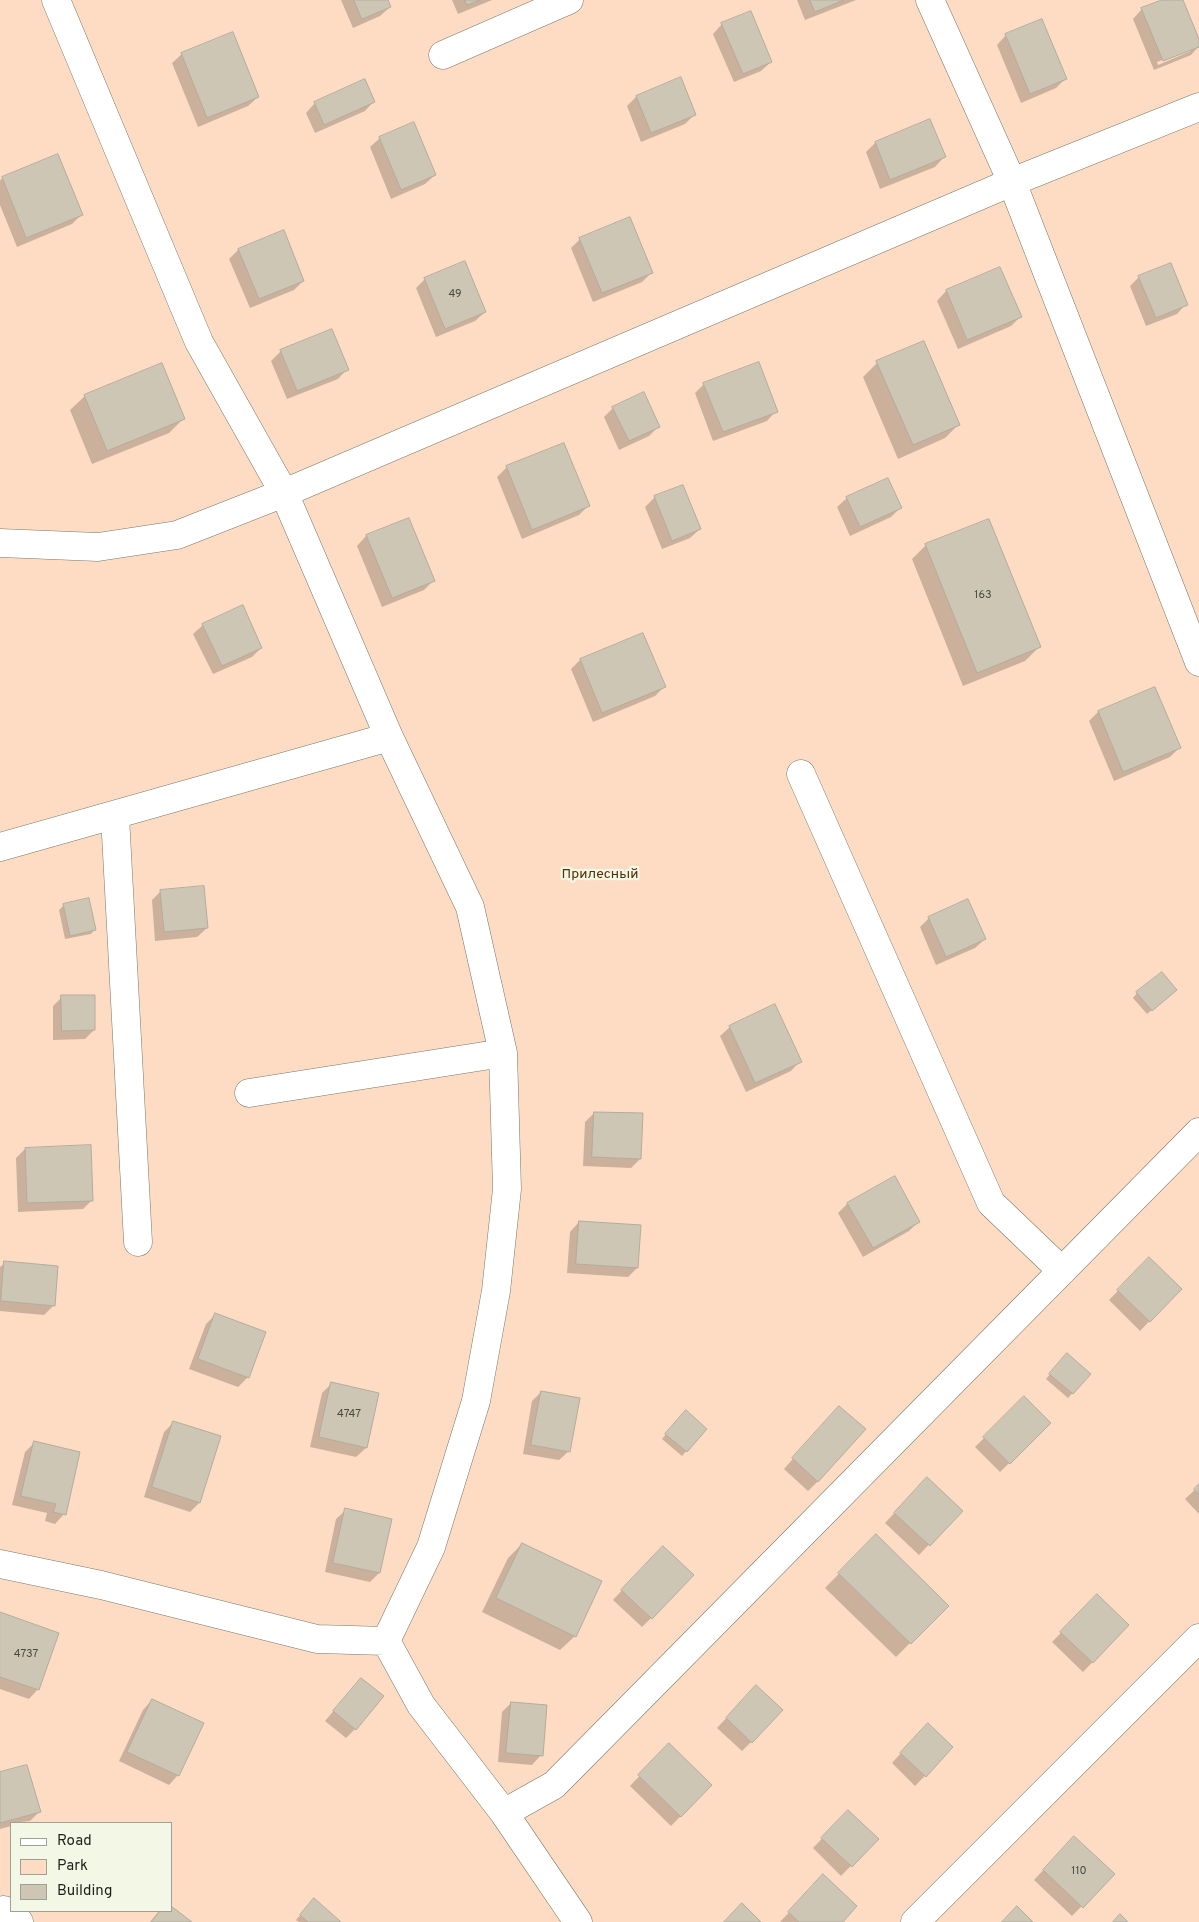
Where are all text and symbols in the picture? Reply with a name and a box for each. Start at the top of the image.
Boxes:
house number: 49 [448,288,462,302]
house number: 163 [974,589,992,603]
park label: Прилесный [562,867,638,883]
house number: 4747 [337,1408,361,1422]
house number: 4737 [14,1648,38,1662]
legend [10,1822,172,1912]
text: Road [57,1832,92,1851]
text: Park [57,1857,88,1876]
house number: 110 [1071,1865,1087,1879]
text: Building [57,1882,112,1901]

